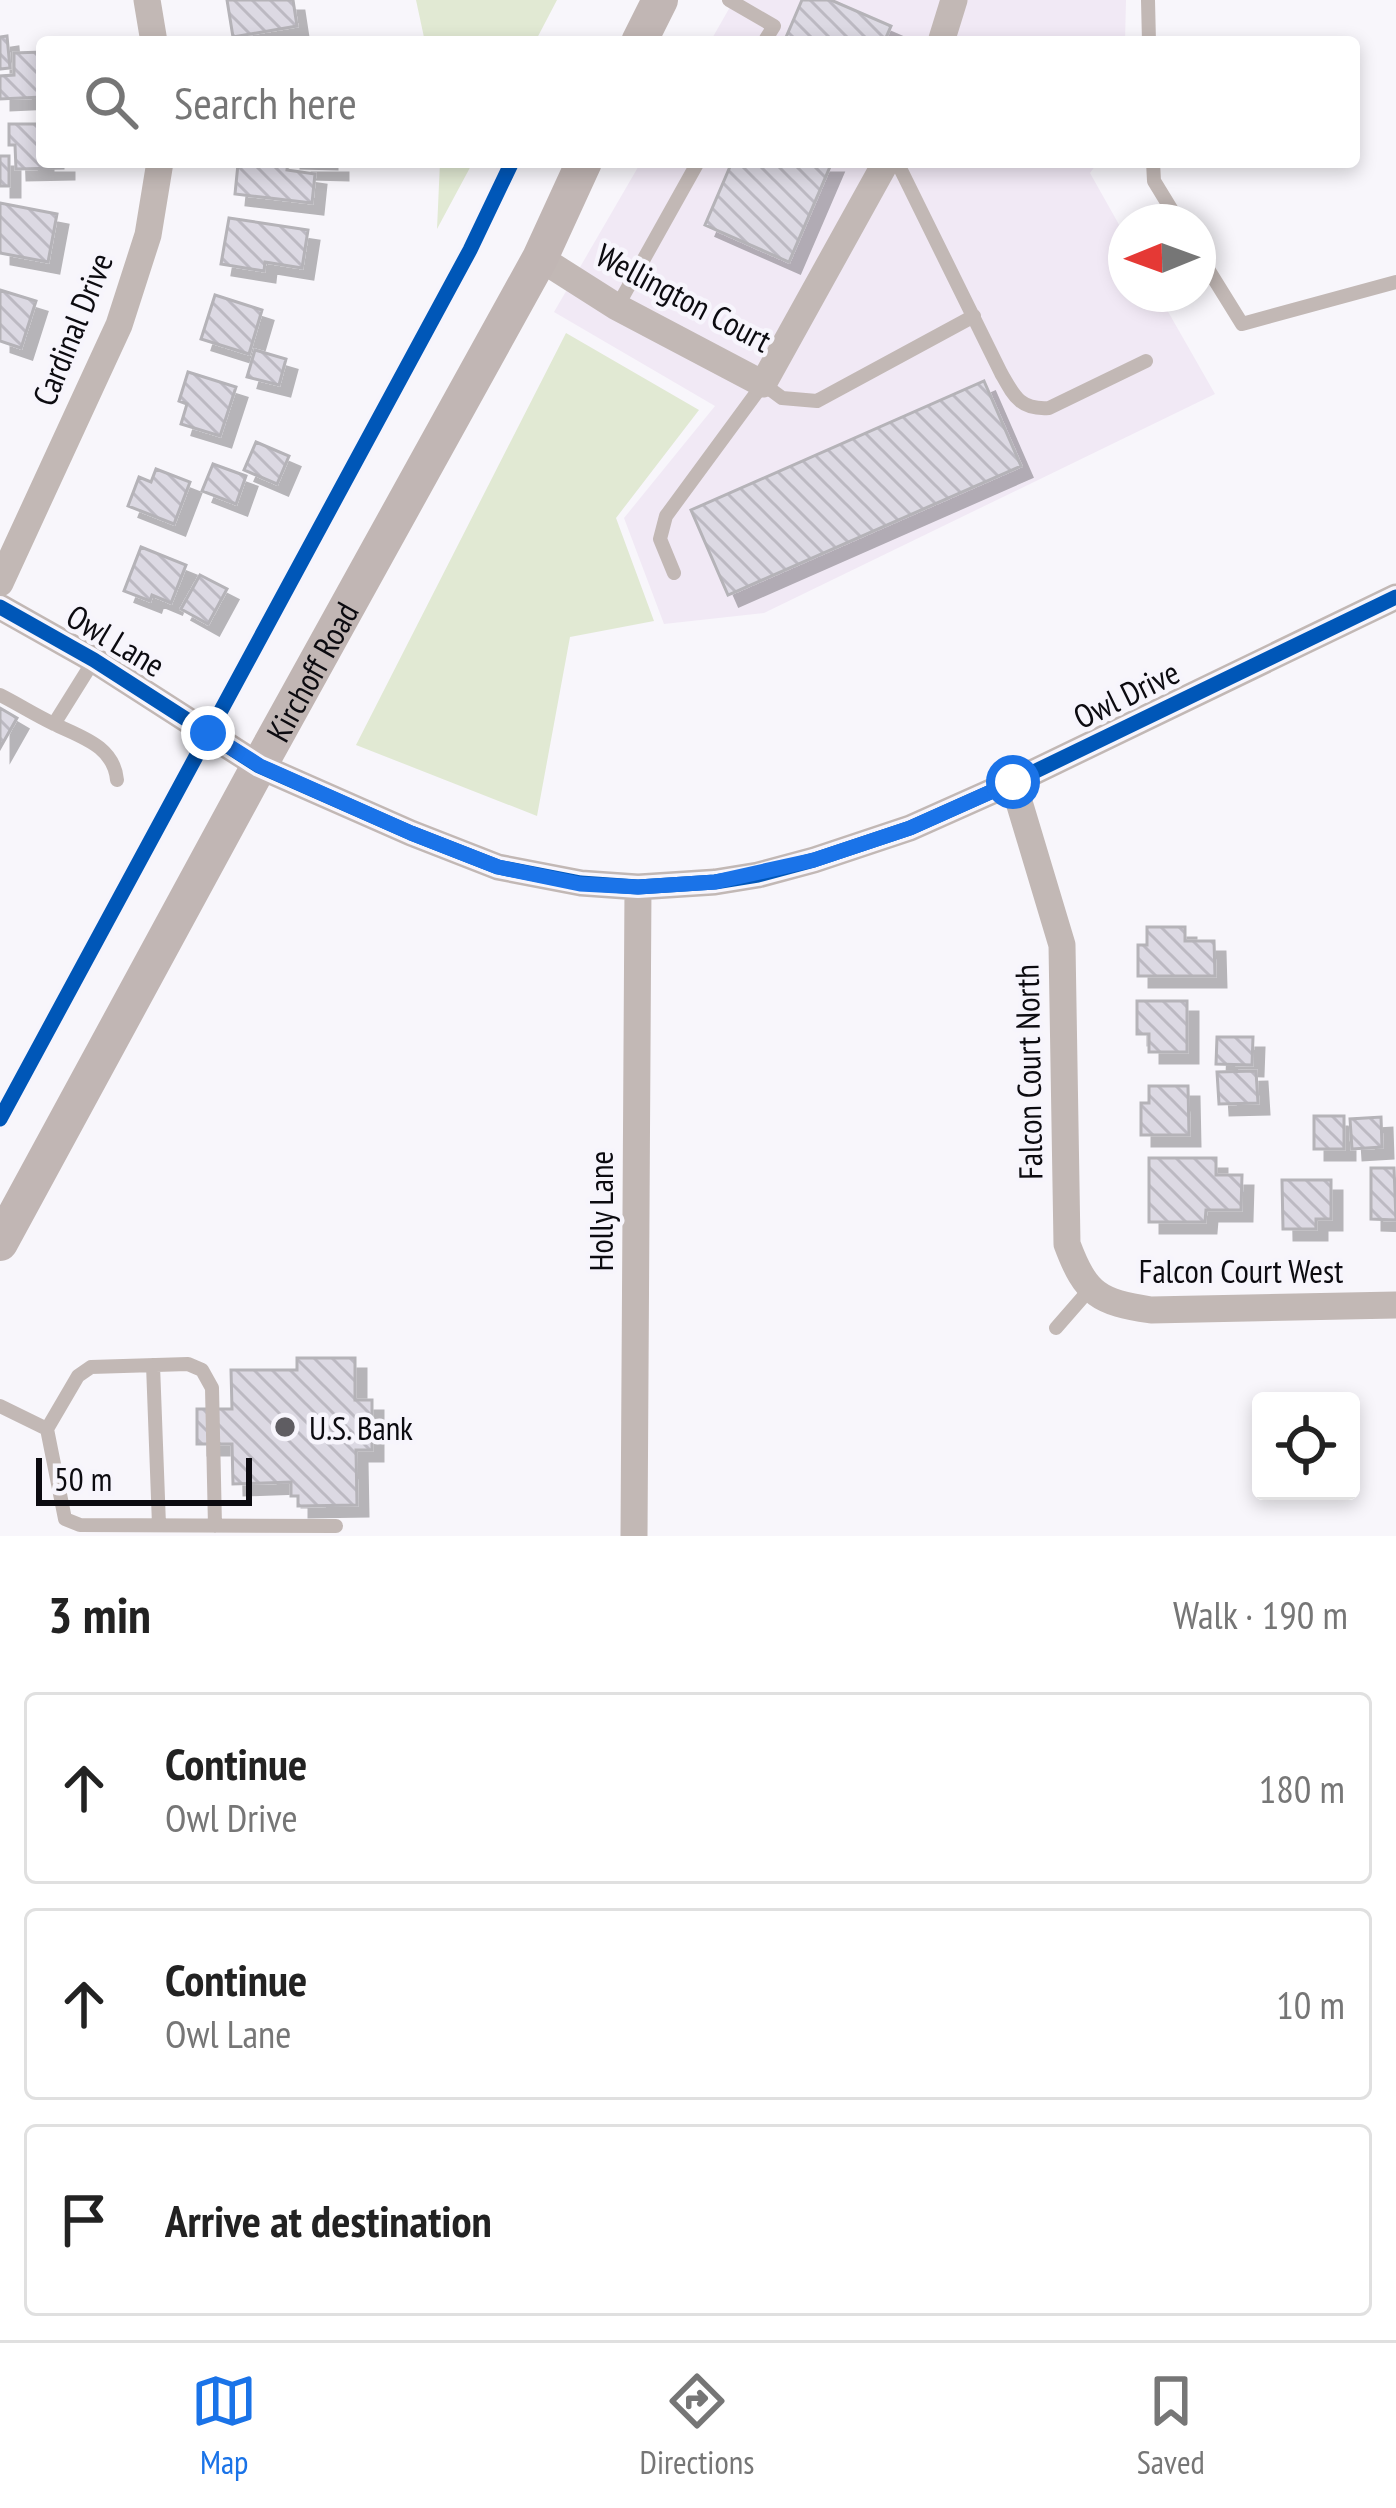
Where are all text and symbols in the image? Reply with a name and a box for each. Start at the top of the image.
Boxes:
search box [36,36,1360,168]
icon: search [78,69,144,135]
text: Search here [174,73,357,131]
north arrow [1108,204,1216,312]
street label: Wellington Court [589,233,779,361]
street label: Cardinal Drive [22,246,122,412]
street label: Owl Lane [59,594,173,686]
street label: Kirchoff Road [256,594,367,749]
street label: Owl Drive [1066,650,1186,738]
route end [181,706,235,760]
route start [986,755,1040,809]
street label: Falcon Court North [1005,964,1051,1180]
street label: Holly Lane [579,1151,622,1271]
street label: Falcon Court West [1139,1249,1343,1292]
map controls [1252,1392,1360,1500]
button: locate [1252,1392,1360,1500]
place label: U.S. Bank [309,1406,413,1449]
marker: U.S. Bank [272,1414,298,1440]
scale bar [36,1452,252,1505]
text: 50 m [54,1457,112,1500]
text: 3 min [48,1581,151,1647]
text: Walk · 190 m [1173,1589,1348,1640]
text: Continue [165,1734,307,1792]
icon: ahead [51,1755,117,1821]
text: 180 m [1259,1763,1345,1814]
text: Owl Drive [165,1792,298,1843]
text: Continue [165,1950,307,2008]
icon: ahead [51,1971,117,2037]
text: 10 m [1276,1979,1345,2030]
text: Owl Lane [165,2008,291,2059]
icon: arrive [51,2187,117,2253]
text: Arrive at destination [165,2191,492,2249]
tab: Map [191,2368,257,2483]
tab: Directions [640,2368,754,2483]
tab: Saved [1137,2368,1205,2483]

